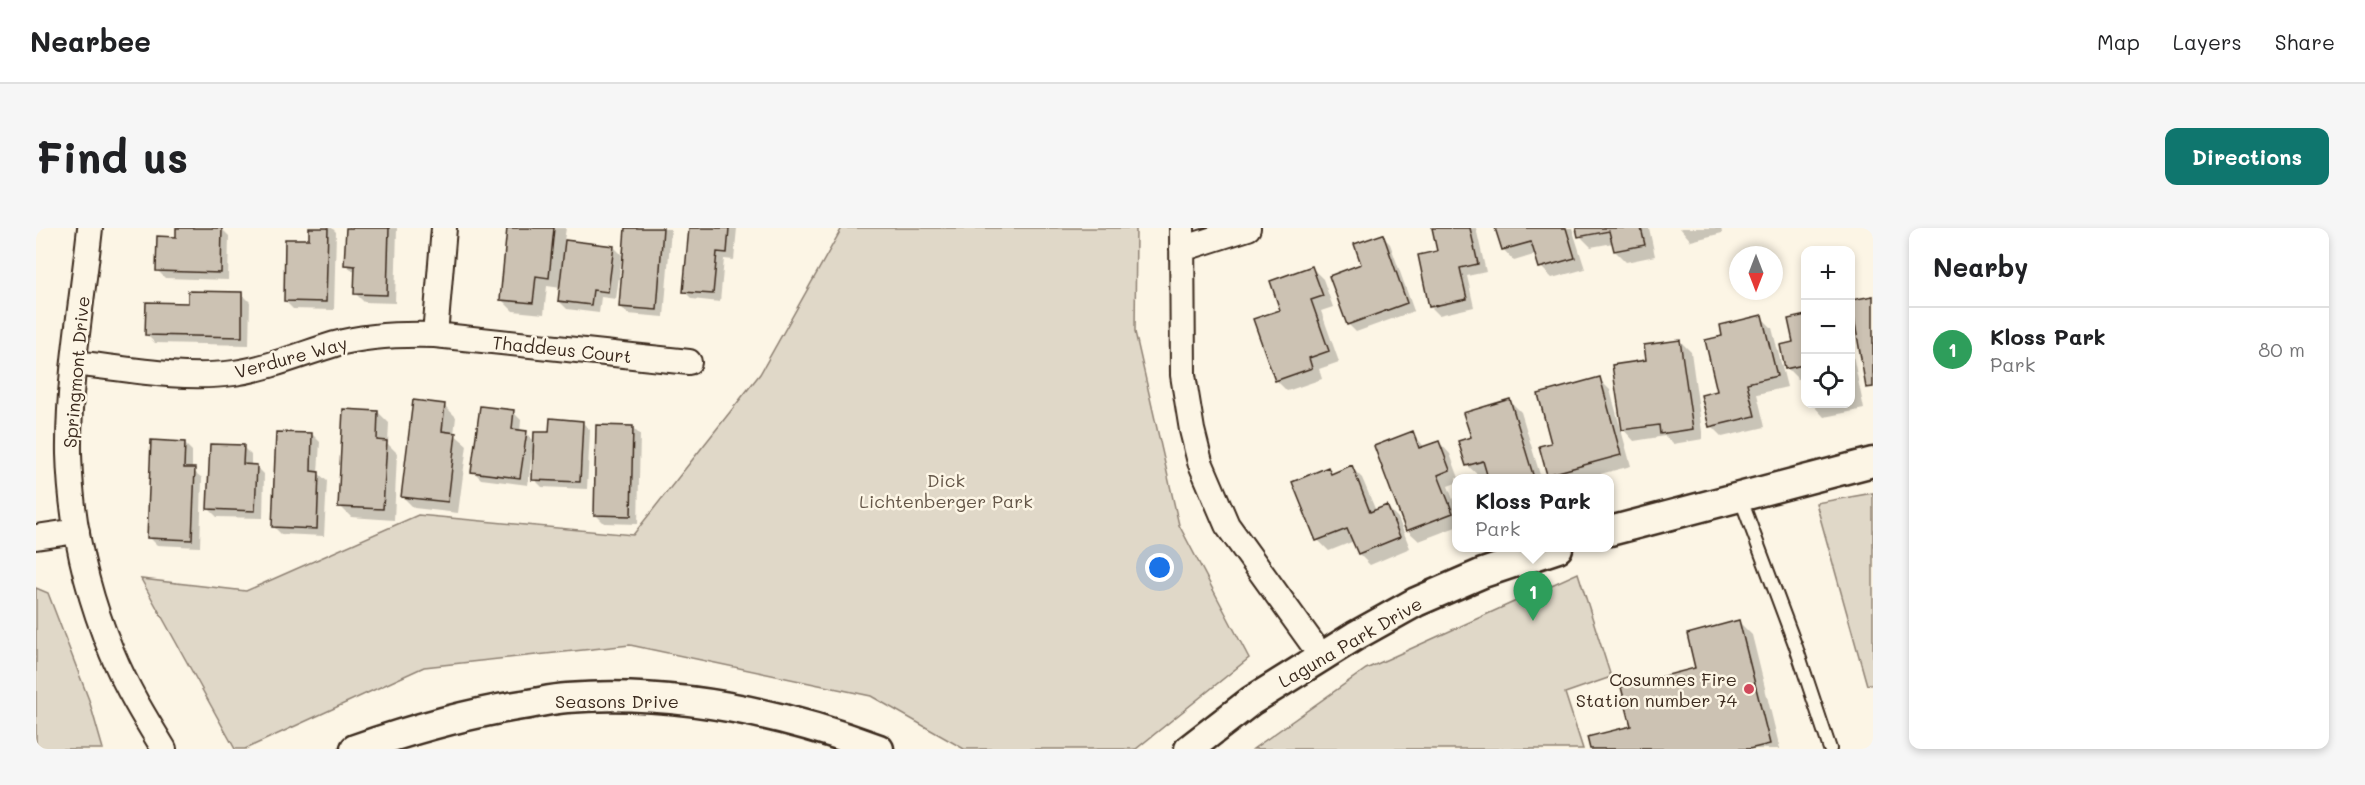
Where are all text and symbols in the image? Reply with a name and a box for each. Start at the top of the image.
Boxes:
text: Nearbee [30,23,151,59]
text: Map [2097,28,2140,55]
text: Layers [2173,28,2242,55]
text: Share [2275,28,2335,55]
button: Directions [2165,128,2329,185]
text: Find us [36,129,188,184]
north arrow [1729,246,1783,300]
map controls [1801,246,1855,408]
button: + [1801,246,1855,300]
text: Nearby [1933,250,2028,284]
street label: Springmont Drive [57,295,95,449]
button: − [1801,300,1855,354]
text: Kloss Park [1990,322,2106,351]
street label: Verdure Way [232,330,350,384]
street label: Thaddeus Court [491,330,633,368]
text: 1 [1948,336,1957,362]
text: 80 m [2258,336,2305,362]
text: Park [1990,351,2035,377]
button: locate [1801,354,1855,408]
park label: Dick Lichtenberger Park [859,468,1033,513]
popup [1452,474,1614,552]
text: Kloss Park [1475,486,1591,515]
text: Park [1475,515,1520,541]
your location [1145,553,1174,582]
pin: 1 [1514,572,1552,621]
street label: Laguna Park Drive [1274,591,1426,693]
place label: Cosumnes Fire Station number 74 [1576,667,1737,712]
marker: Cosumnes Fire Station number 74 [1742,682,1756,696]
street label: Seasons Drive [555,689,679,713]

